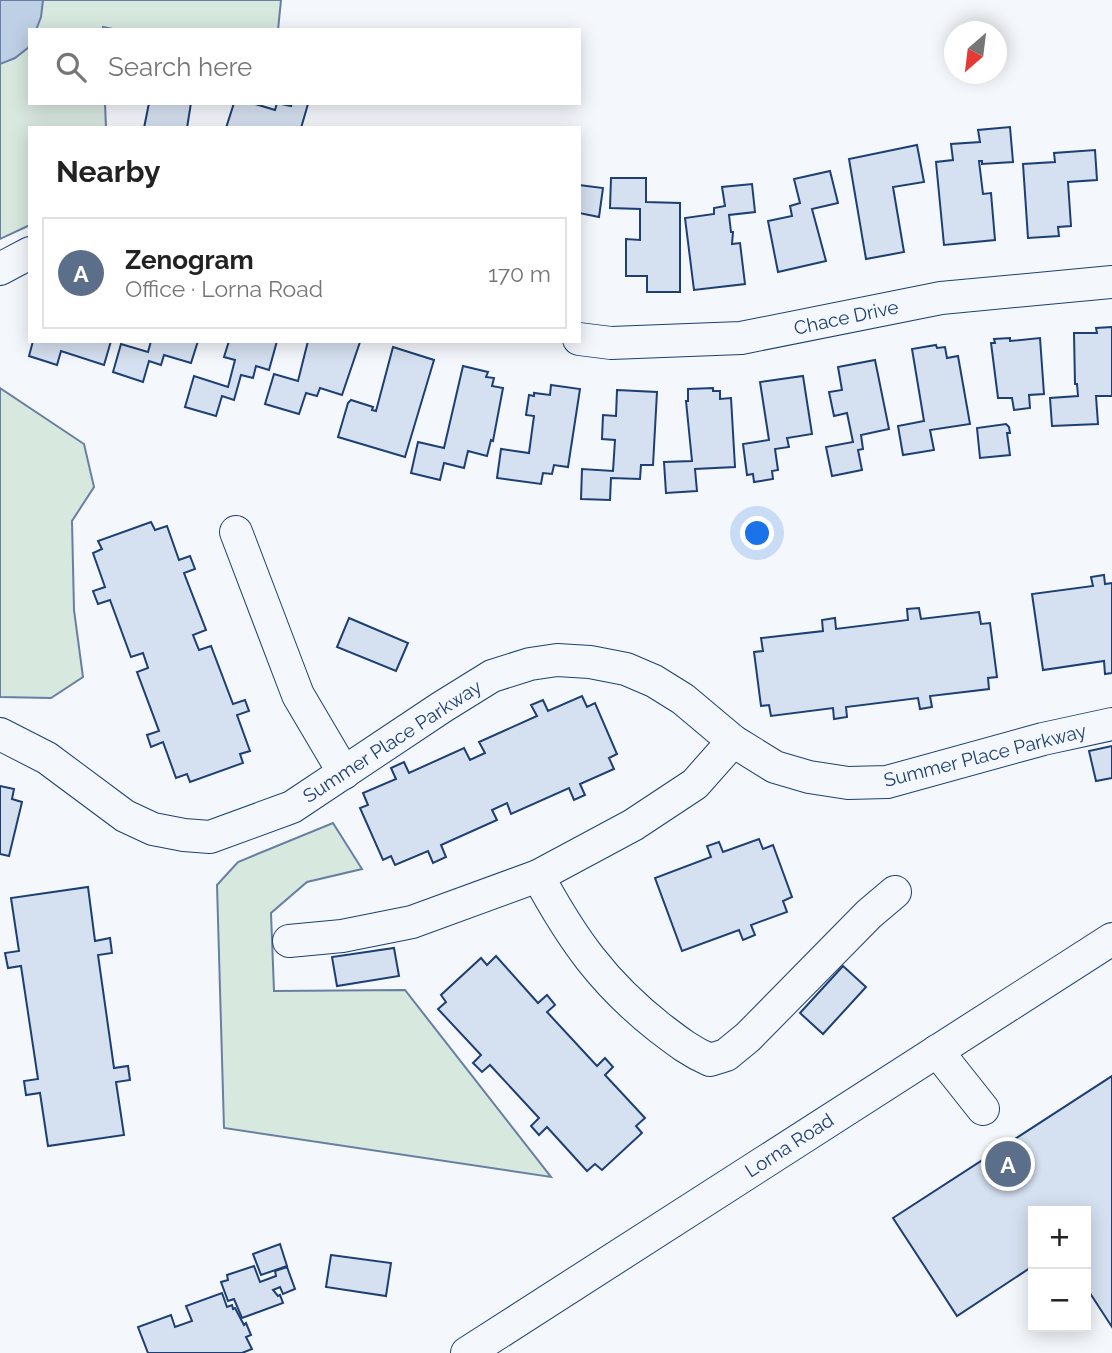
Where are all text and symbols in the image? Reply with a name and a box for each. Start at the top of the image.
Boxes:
north arrow [944,21,1007,84]
search box [28,28,581,105]
icon: search [52,48,90,86]
text: Search here [108,52,252,82]
text: Nearby [56,154,160,189]
text: Zenogram [125,245,254,275]
text: A [73,260,89,287]
text: 170 m [488,260,551,287]
text: Office · Lorna Road [125,275,323,302]
street label: Chace Drive [792,295,900,339]
your location [740,516,774,550]
street label: Summer Place Parkway [299,675,485,807]
street label: Summer Place Parkway [881,719,1089,791]
street label: Lorna Road [741,1108,837,1182]
pin: A [985,1138,1031,1190]
map controls [1028,1206,1091,1332]
button: + [1028,1206,1091,1269]
button: − [1028,1269,1091,1332]

